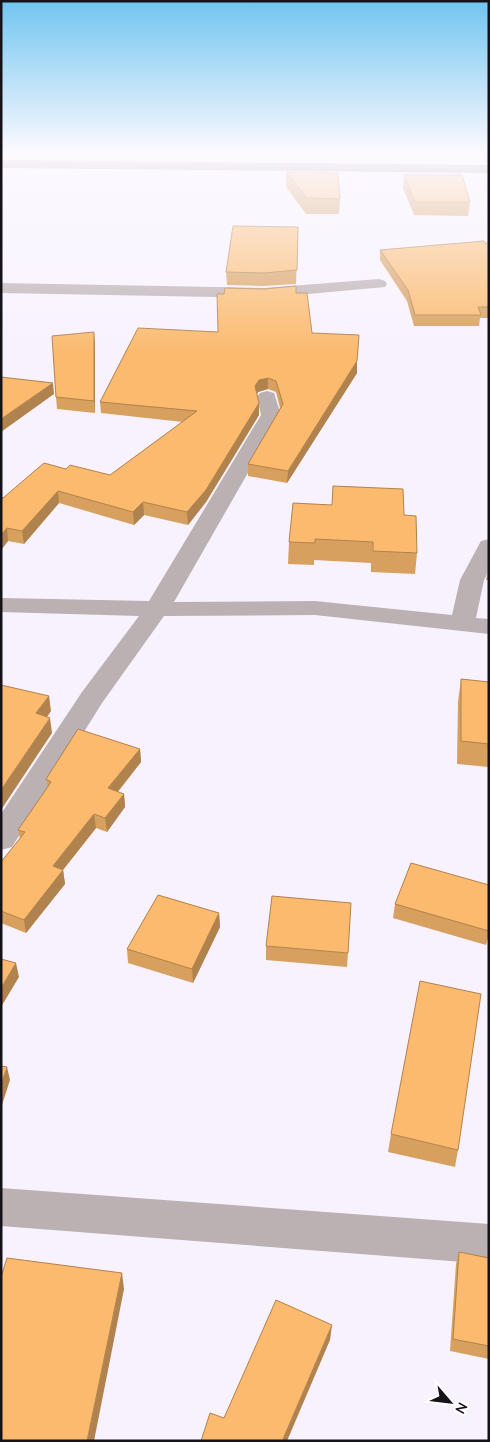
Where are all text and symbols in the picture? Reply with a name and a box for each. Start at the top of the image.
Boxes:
north arrow [425,1377,475,1427]
text: N [451,1399,472,1417]

